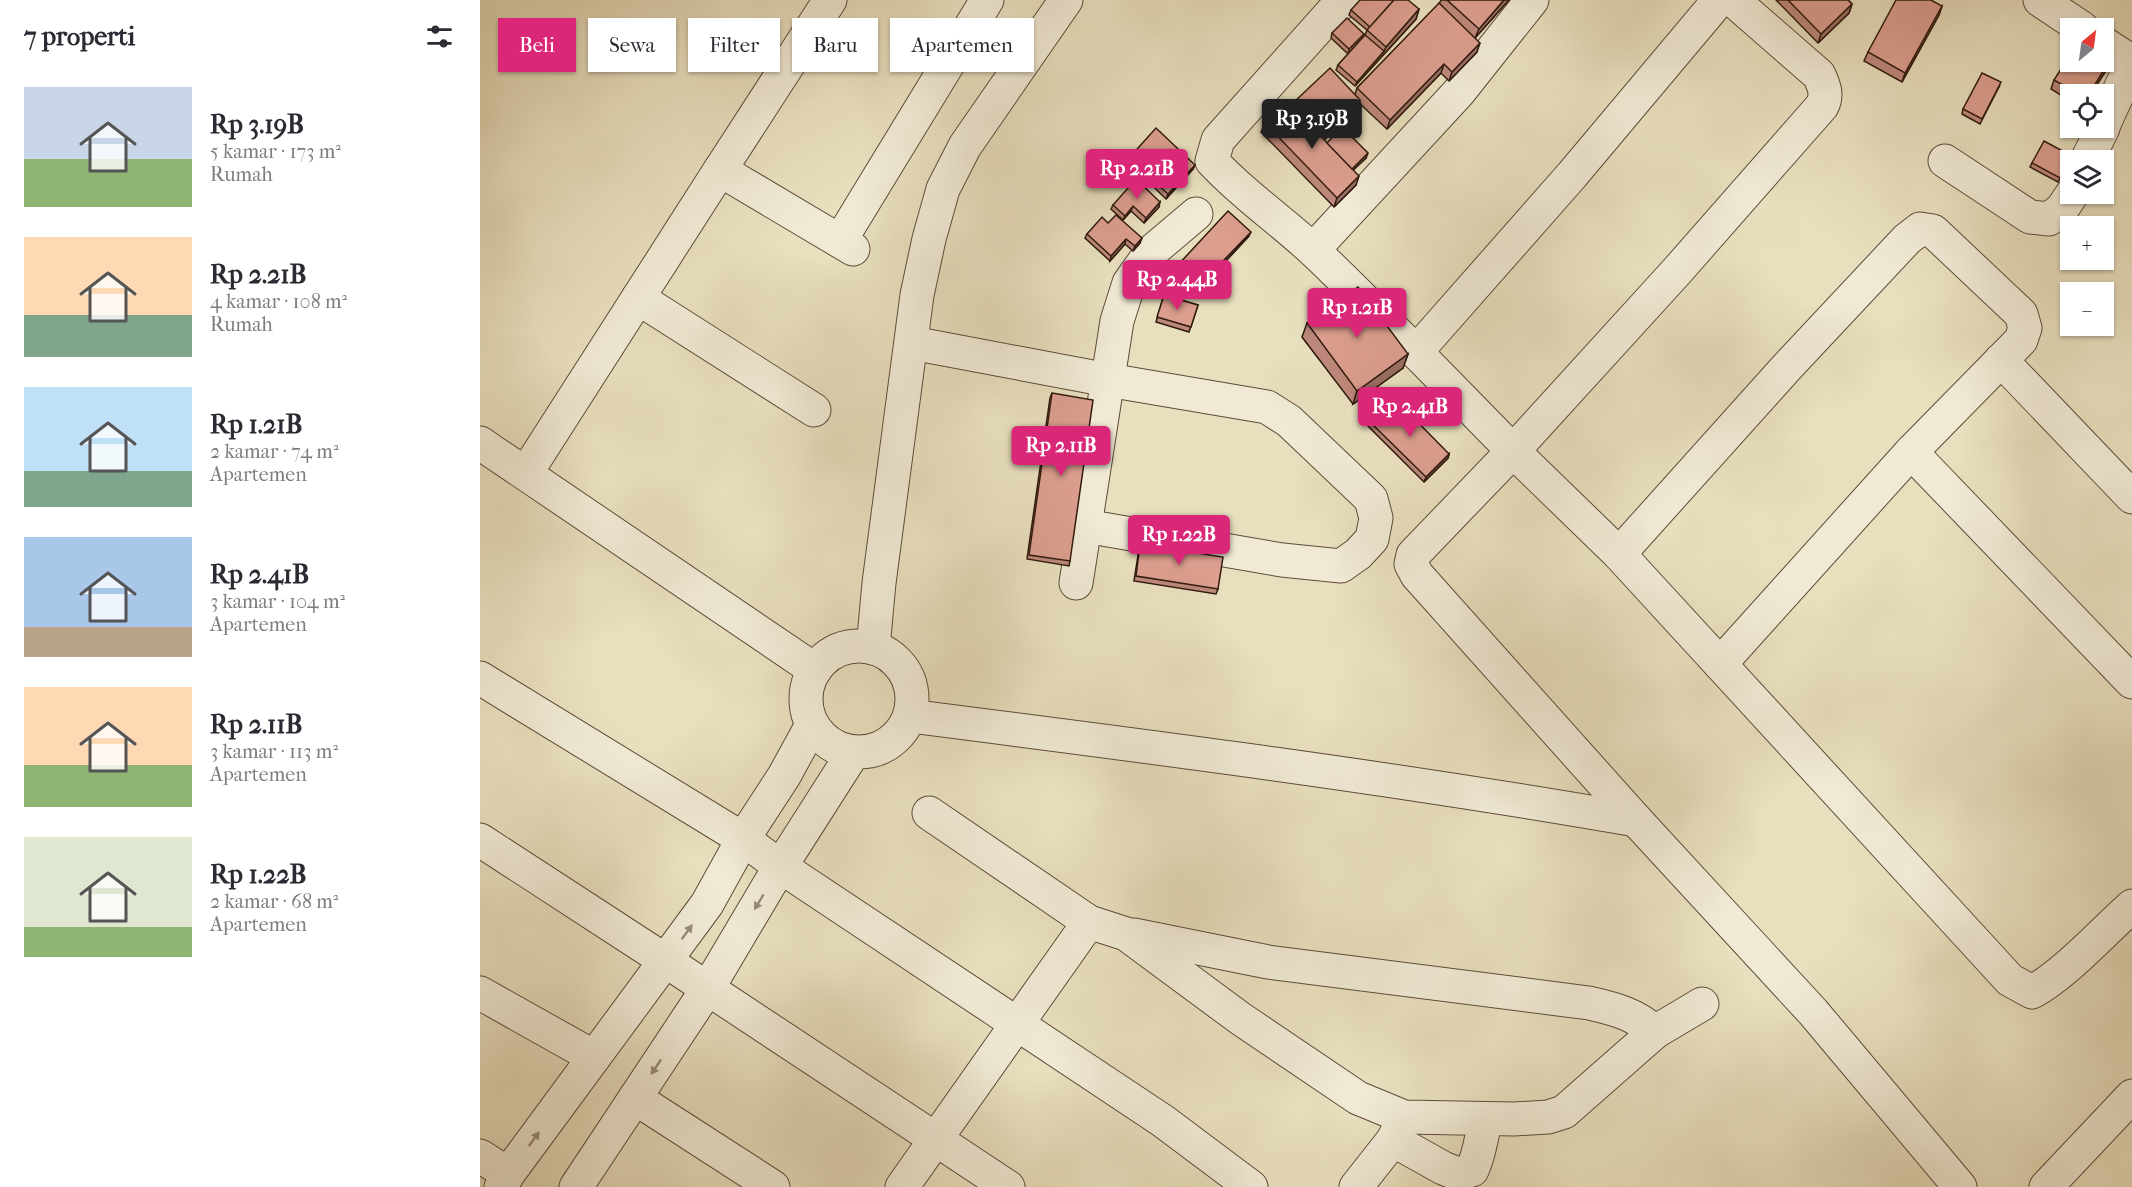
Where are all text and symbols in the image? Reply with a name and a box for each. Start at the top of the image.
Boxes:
chip: Beli [498,18,576,72]
chip: Sewa [588,18,676,72]
chip: Filter [688,18,780,72]
chip: Baru [792,18,878,72]
chip: Apartemen [890,18,1034,72]
north arrow [2060,18,2114,72]
map controls [2060,18,2114,336]
icon: filters [423,20,456,53]
text: 7 properti [24,21,135,52]
button: locate [2060,84,2114,138]
pin: Rp 3.19B [1250,99,1374,150]
text: Rp 3.19B [1276,107,1348,130]
text: Rp 3.19B [210,109,304,140]
icon: home [72,111,144,183]
text: 5 kamar · 173 m² [210,140,341,163]
pin: Rp 2.21B [1075,149,1199,200]
button: layers [2060,150,2114,204]
text: Rp 2.21B [1100,157,1174,180]
text: Rumah [210,163,273,186]
button: + [2060,216,2114,270]
text: Rp 2.21B [210,259,306,290]
pin: Rp 2.44B [1115,260,1239,311]
icon: home [72,261,144,333]
text: Rp 2.44B [1137,268,1218,291]
button: − [2060,282,2114,336]
pin: Rp 1.21B [1295,288,1419,339]
text: 4 kamar · 108 m² [210,290,347,313]
text: Rp 1.21B [1321,296,1393,319]
text: Rumah [210,313,273,336]
pin: Rp 2.41B [1348,387,1472,438]
text: Rp 2.41B [1372,395,1448,418]
text: Rp 1.21B [210,409,302,440]
icon: home [72,411,144,483]
pin: Rp 2.11B [999,426,1123,477]
text: Rp 2.11B [1025,434,1097,457]
text: 2 kamar · 74 m² [210,440,339,463]
text: Apartemen [210,463,307,486]
pin: Rp 1.22B [1117,515,1241,566]
text: Rp 1.22B [1142,523,1216,546]
text: Rp 2.41B [210,559,309,590]
icon: home [72,561,144,633]
text: 3 kamar · 104 m² [210,590,345,613]
text: Apartemen [210,613,307,636]
text: Rp 2.11B [210,709,302,740]
icon: home [72,711,144,783]
text: 3 kamar · 113 m² [210,740,338,763]
text: Apartemen [210,763,307,786]
text: Rp 1.22B [210,859,306,890]
icon: home [72,861,144,933]
text: 2 kamar · 68 m² [210,890,339,913]
one-way arrow [754,894,765,910]
text: Apartemen [210,913,307,936]
one-way arrow [681,924,693,940]
one-way arrow [650,1058,661,1075]
one-way arrow [528,1131,540,1147]

